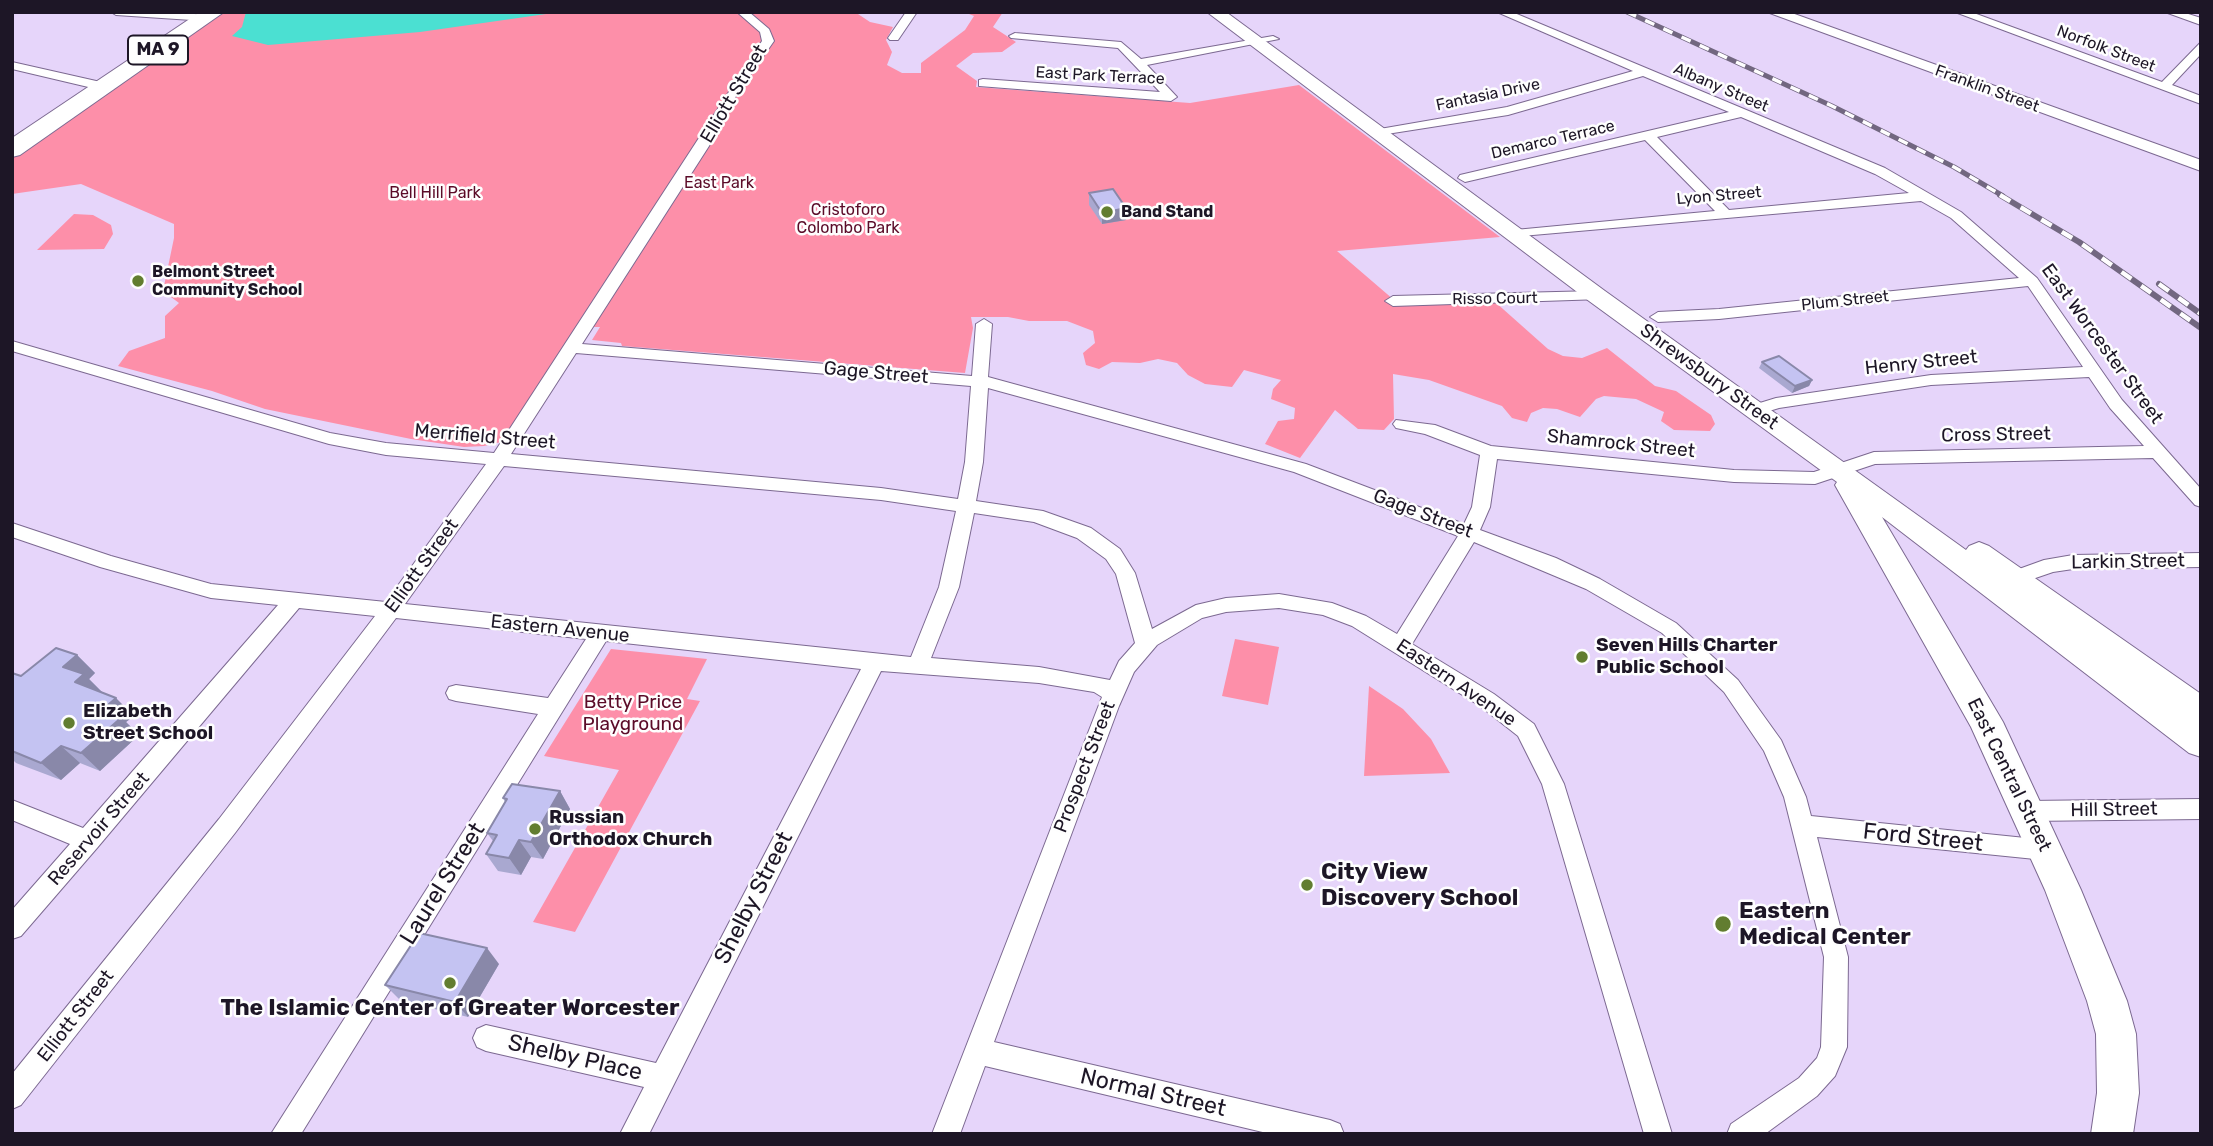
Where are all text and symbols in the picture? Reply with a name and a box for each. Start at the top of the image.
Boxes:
street label: Norfolk Street [2054,21,2158,77]
road number: MA 9 [128,36,188,64]
street label: Elliott Street [696,41,772,147]
street label: Albany Street [1671,59,1771,117]
street label: Franklin Street [1932,61,2042,117]
street label: East Park Terrace [1035,63,1165,89]
street label: Fantasia Drive [1434,75,1542,115]
street label: Demarco Terrace [1489,116,1617,164]
park label: East Park [684,173,754,193]
park label: Bell Hill Park [389,183,481,203]
street label: Lyon Street [1676,183,1762,209]
park label: Cristoforo Colombo Park [796,200,900,238]
place label: Band Stand [1121,202,1213,222]
marker: Band Stand [1099,204,1115,220]
street label: East Worcester Street [2036,260,2168,428]
place label: Belmont Street Community School [152,262,302,300]
marker: Belmont Street Community School [130,273,146,289]
street label: Plum Street [1800,287,1890,315]
street label: Risso Court [1452,289,1538,309]
street label: Shrewsbury Street [1635,319,1783,435]
street label: Henry Street [1864,346,1978,380]
street label: Gage Street [823,357,929,389]
street label: Merrifield Street [414,419,556,455]
street label: Cross Street [1941,423,2051,447]
street label: Shamrock Street [1546,425,1696,463]
street label: Gage Street [1370,485,1476,543]
street label: Elliott Street [380,515,464,617]
street label: Larkin Street [2071,550,2185,574]
street label: Eastern Avenue [489,610,631,648]
street label: Eastern Avenue [1392,634,1520,732]
place label: Seven Hills Charter Public School [1596,635,1777,679]
marker: Seven Hills Charter Public School [1574,649,1590,665]
park label: Betty Price Playground [583,692,683,736]
street label: East Central Street [1962,695,2056,855]
street label: Prospect Street [1049,698,1121,836]
place label: Elizabeth Street School [83,701,213,745]
marker: Elizabeth Street School [61,715,77,731]
street label: Reservoir Street [43,768,155,890]
street label: Hill Street [2070,798,2158,822]
place label: Russian Orthodox Church [549,807,712,851]
street label: Laurel Street [395,818,491,950]
street label: Ford Street [1862,818,1984,858]
marker: Russian Orthodox Church [527,821,543,837]
street label: Shelby Street [709,827,799,969]
place label: City View Discovery School [1321,858,1518,912]
marker: City View Discovery School [1299,877,1315,893]
place label: Eastern Medical Center [1739,897,1911,951]
marker: Eastern Medical Center [1713,914,1733,934]
street label: Elliott Street [33,965,119,1067]
marker: The Islamic Center of Greater Worcester [442,975,458,991]
place label: The Islamic Center of Greater Worcester [221,994,679,1022]
street label: Shelby Place [505,1029,645,1087]
street label: Normal Street [1077,1063,1229,1123]

